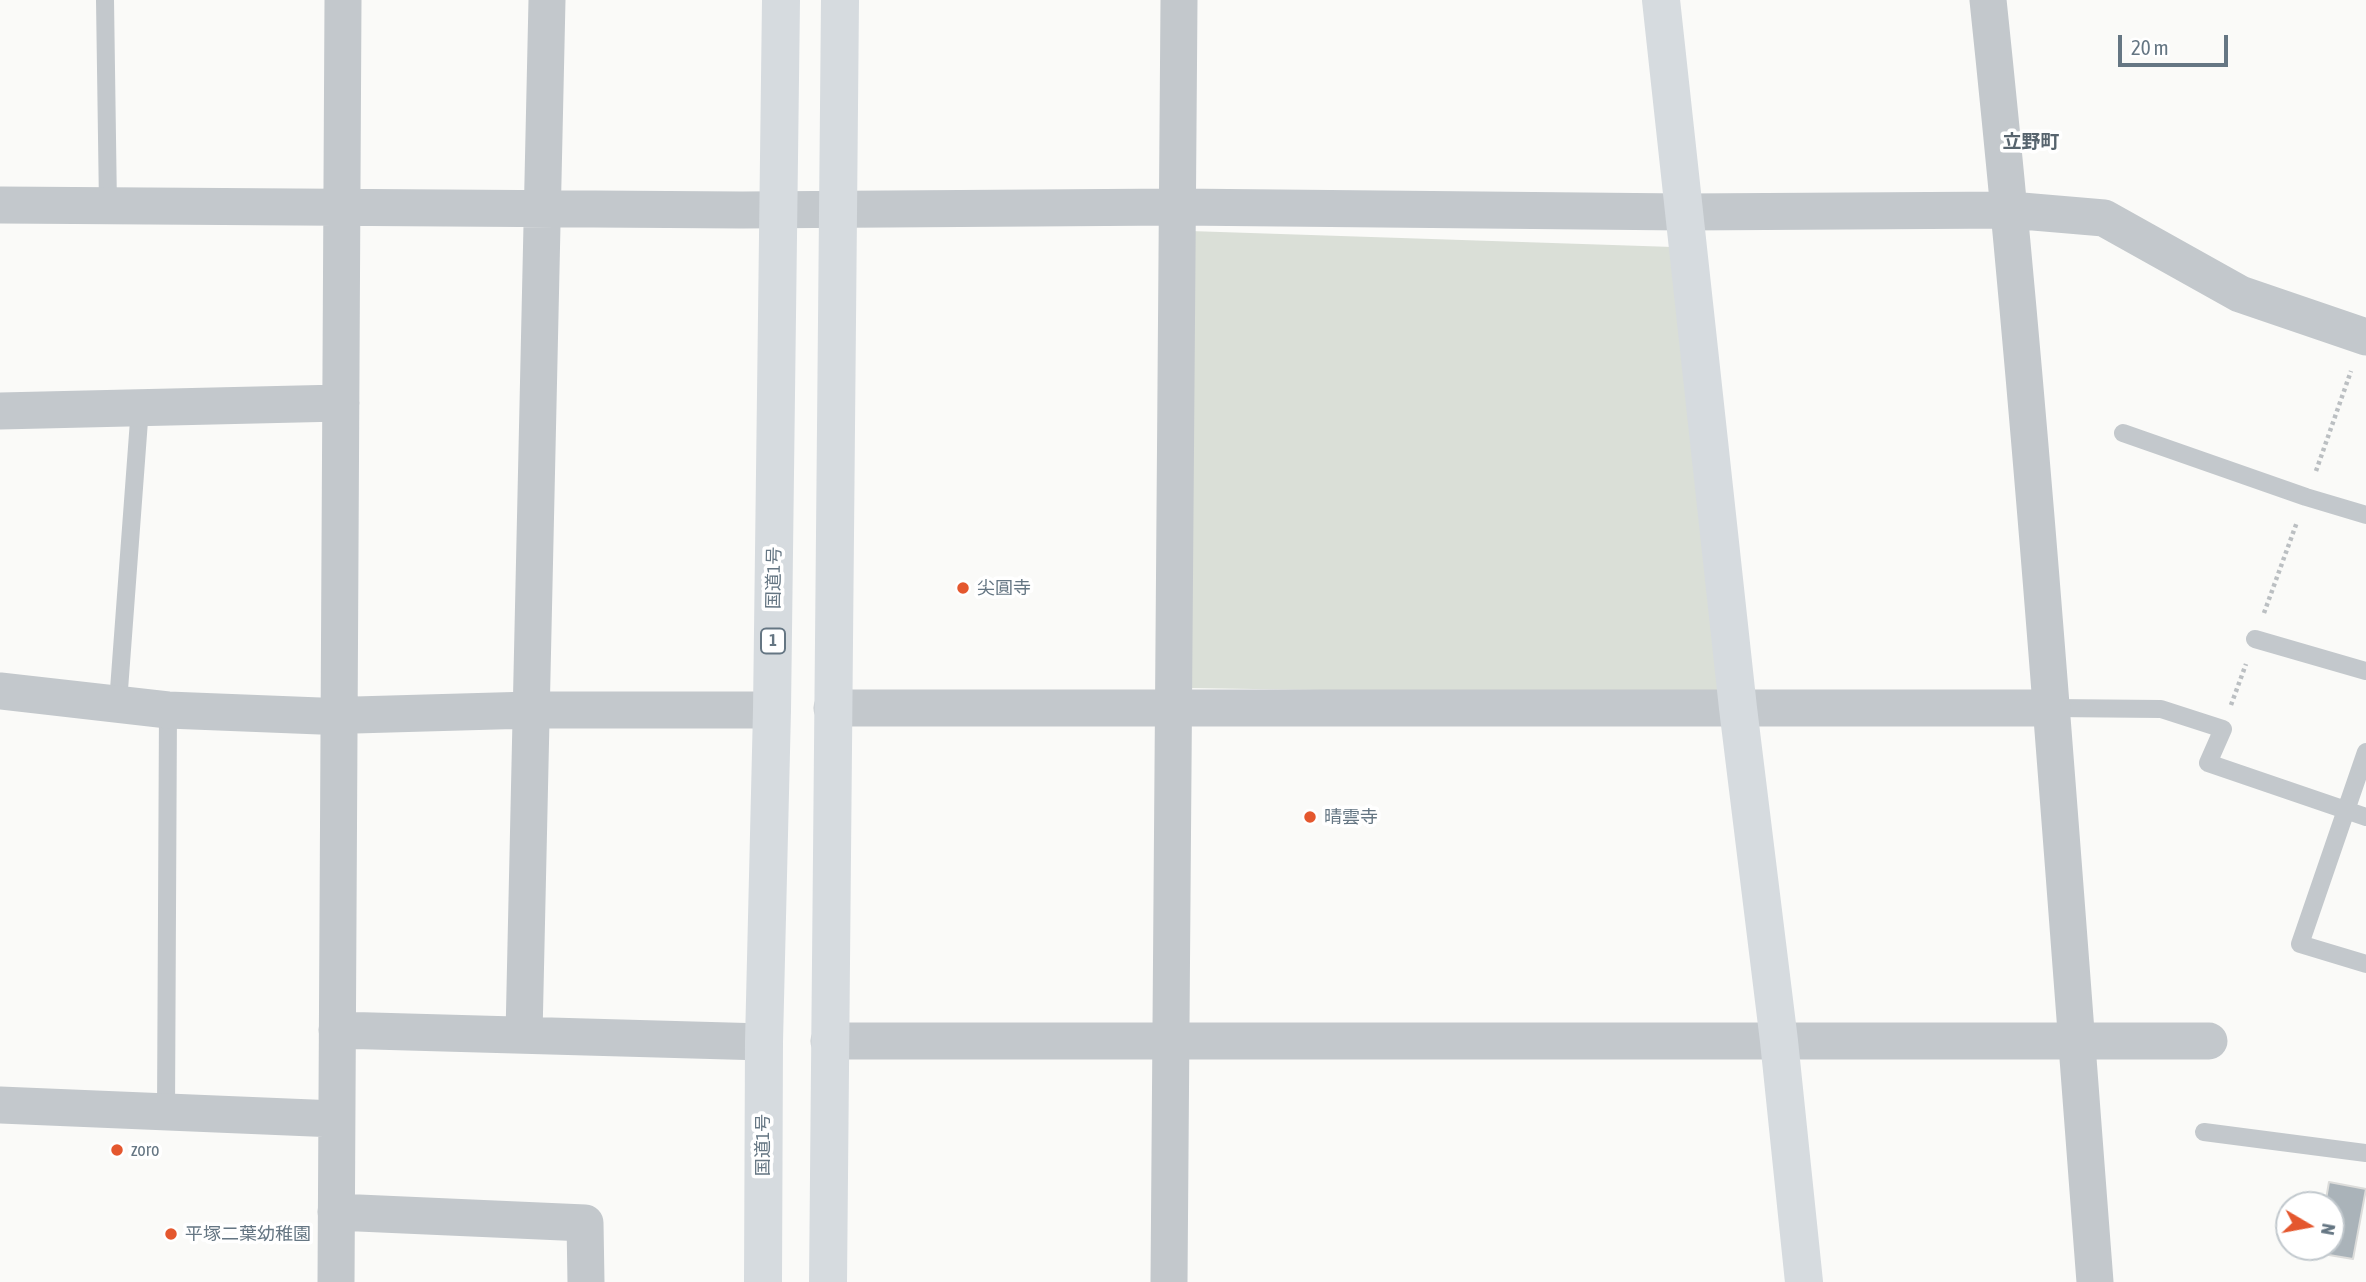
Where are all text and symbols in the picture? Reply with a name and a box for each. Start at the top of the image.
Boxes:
scale bar [2121,21,2231,65]
text: 20 m [2131,35,2169,59]
district label: 立野町 [2003,131,2059,153]
street label: 国道1号 [763,547,785,609]
place label: 尖圓寺 [977,577,1031,599]
marker: 尖圓寺 [955,580,971,596]
road number: 1 [761,628,785,654]
place label: 晴雲寺 [1324,806,1378,828]
marker: 晴雲寺 [1302,809,1318,825]
street label: 国道1号 [752,1114,774,1176]
place label: zoro [131,1139,160,1161]
marker: zoro [109,1142,125,1158]
north arrow [2275,1191,2345,1261]
text: N [2317,1222,2341,1237]
place label: 平塚二葉幼稚園 [185,1223,311,1245]
marker: 平塚二葉幼稚園 [163,1226,179,1242]

